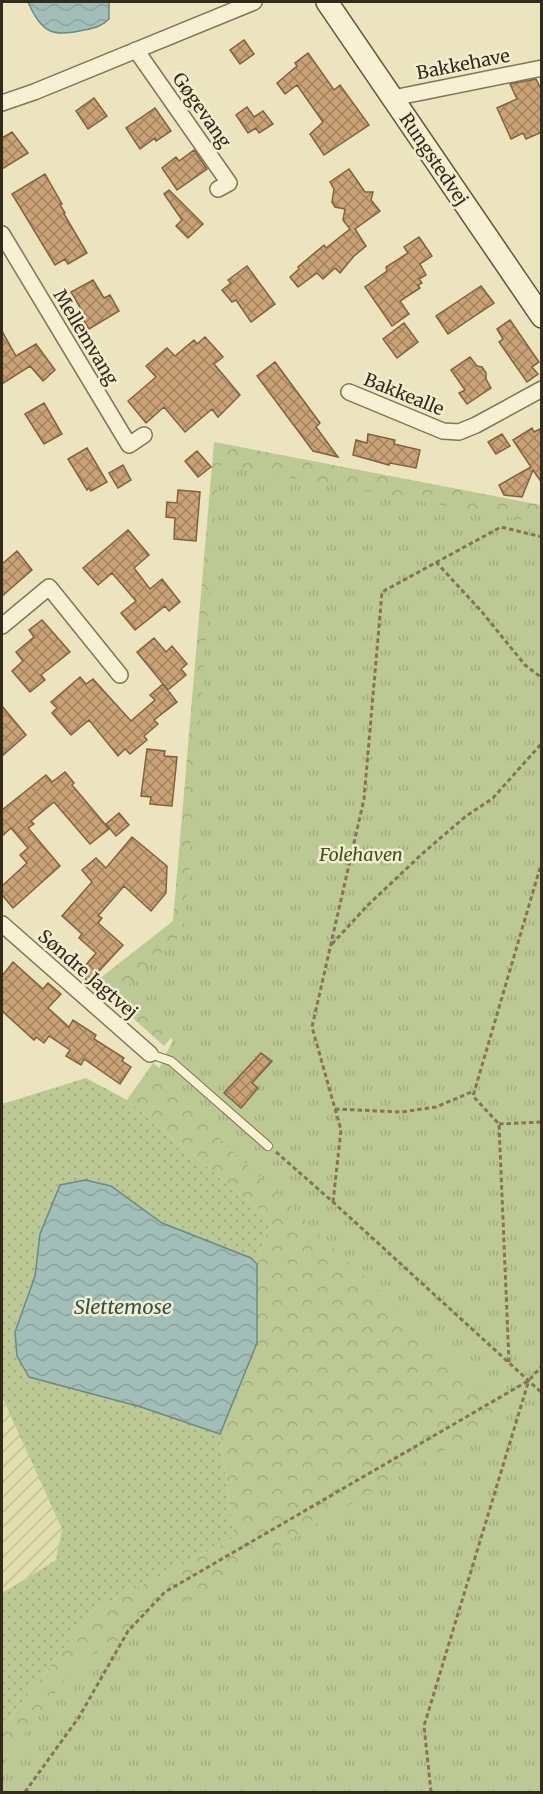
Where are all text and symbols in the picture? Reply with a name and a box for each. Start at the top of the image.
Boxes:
street label: Bakkehave [414,44,512,84]
street label: Gøgevang [168,68,236,152]
street label: Rungstedvej [394,108,474,210]
street label: Mellemvang [48,285,124,389]
street label: Bakkealle [361,368,447,420]
park label: Folehaven [318,843,403,866]
street label: Søndre Jagtvej [33,924,143,1024]
water label: Slettemose [74,1294,172,1319]

